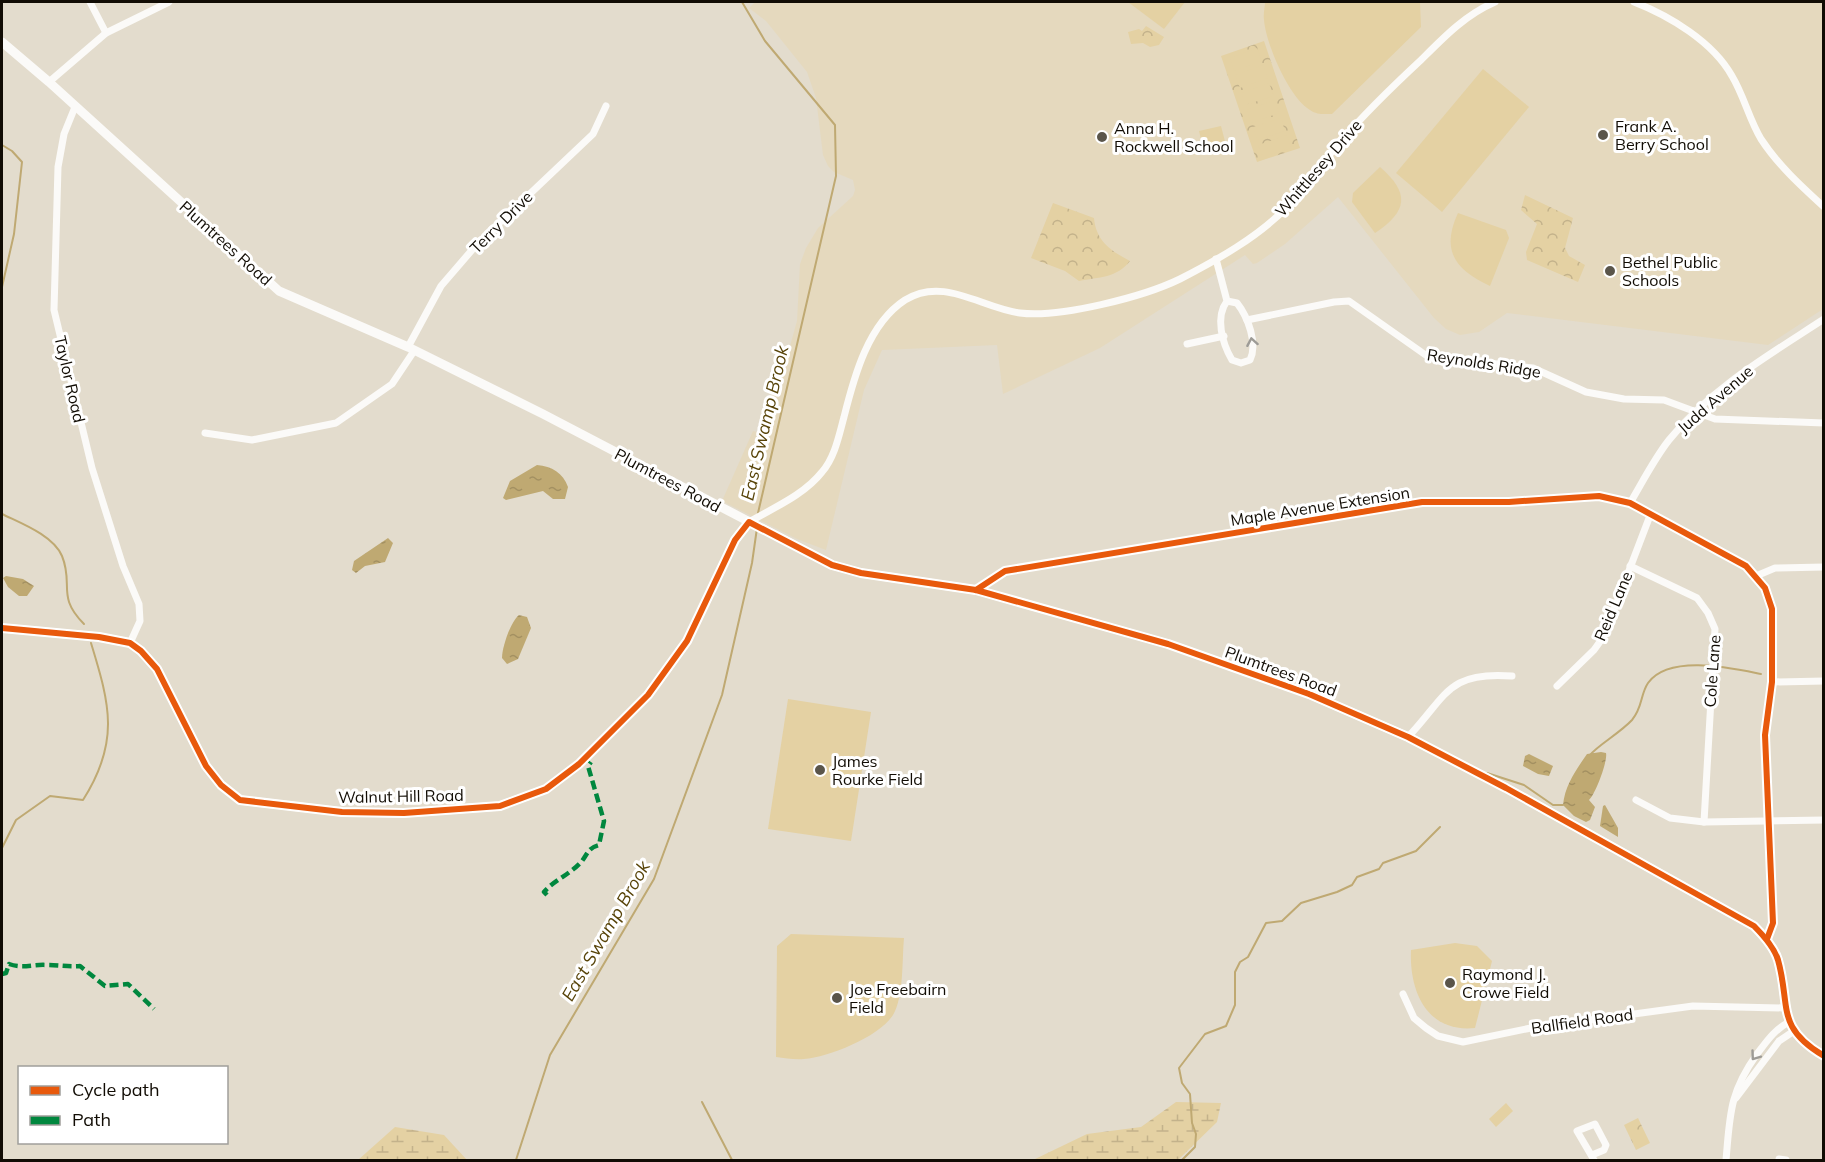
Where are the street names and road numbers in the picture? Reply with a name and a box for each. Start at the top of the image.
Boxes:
street label: Whittlesey Drive [1270,115,1366,221]
street label: Terry Drive [465,186,537,258]
street label: Plumtrees Road [176,196,276,290]
street label: Taylor Road [50,334,90,424]
street label: Reynolds Ridge [1426,344,1542,382]
street label: Judd Avenue [1673,361,1757,437]
street label: Plumtrees Road [611,444,725,516]
street label: Maple Avenue Extension [1229,482,1411,530]
street label: Reid Lane [1589,568,1637,644]
street label: Cole Lane [1699,634,1725,708]
street label: Plumtrees Road [1222,641,1340,701]
street label: Walnut Hill Road [338,785,464,807]
street label: Ballfield Road [1530,1004,1634,1038]

